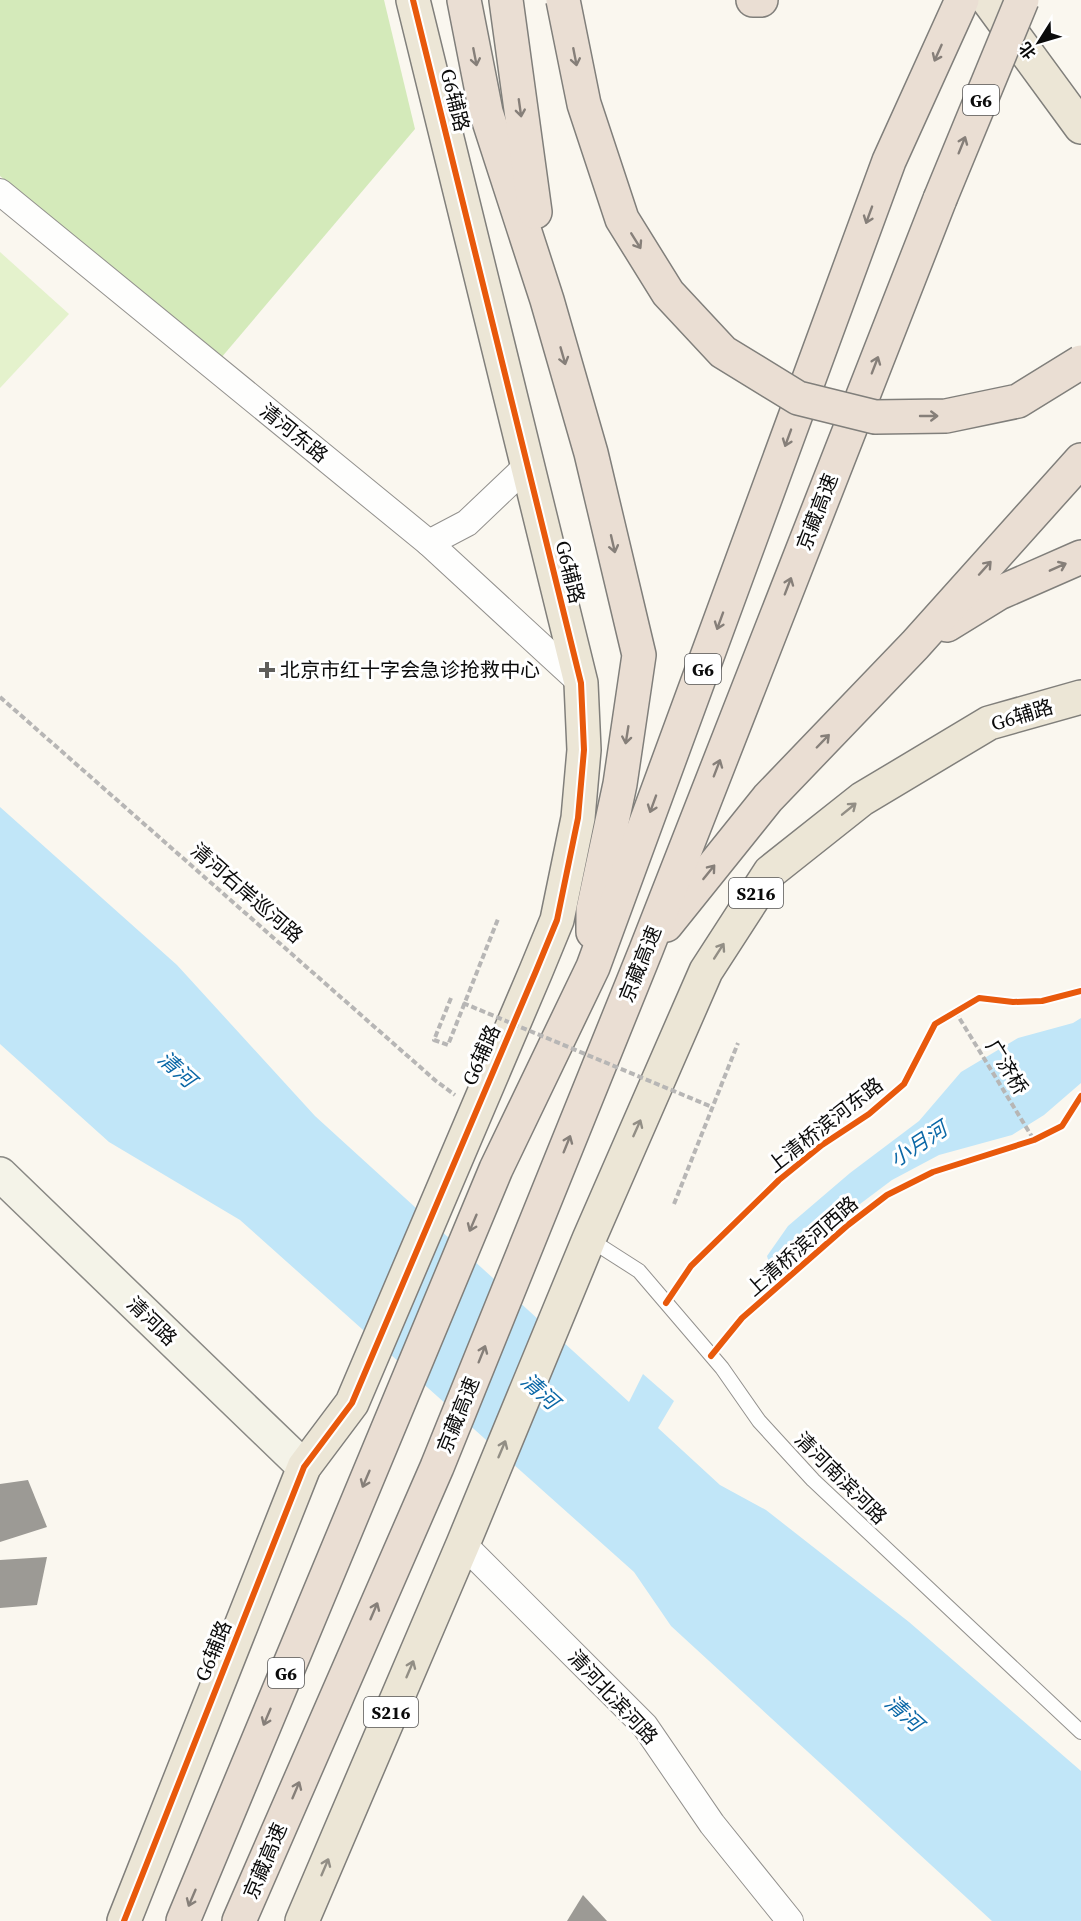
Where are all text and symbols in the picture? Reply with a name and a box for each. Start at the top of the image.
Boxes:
north arrow [1009,12,1069,72]
text: 北 [1013,38,1041,64]
one-way arrow [931,44,943,62]
one-way arrow [470,47,481,67]
one-way arrow [570,47,581,67]
street label: G6辅路 [434,66,476,134]
road number: G6 [963,85,999,115]
one-way arrow [514,98,525,118]
one-way arrow [957,137,968,155]
one-way arrow [863,206,874,224]
one-way arrow [631,232,643,249]
one-way arrow [558,346,569,365]
one-way arrow [870,357,881,375]
street label: 清河东路 [254,397,334,469]
one-way arrow [919,411,939,422]
one-way arrow [781,428,792,447]
street label: 京藏高速 [790,470,844,554]
one-way arrow [608,534,619,554]
street label: G6辅路 [549,538,591,606]
one-way arrow [978,560,992,575]
one-way arrow [1048,561,1067,572]
one-way arrow [784,577,795,596]
one-way arrow [714,611,725,630]
road number: G6 [685,654,721,684]
place label: 北京市红十字会急诊抢救中心 [280,656,540,684]
marker: 北京市红十字会急诊抢救中心 [258,661,276,679]
street label: G6辅路 [987,692,1057,738]
one-way arrow [622,725,633,745]
one-way arrow [815,733,830,748]
one-way arrow [712,759,723,777]
one-way arrow [647,794,658,813]
one-way arrow [840,803,856,816]
street label: 清河右岸巡河路 [185,837,309,949]
one-way arrow [702,864,715,880]
road number: S216 [729,878,783,908]
street label: 京藏高速 [612,922,668,1006]
one-way arrow [713,943,725,960]
street label: G6辅路 [455,1020,507,1090]
street label: 广济桥 [979,1034,1035,1100]
water label: 清河 [152,1044,205,1097]
street label: 上清桥滨河东路 [761,1071,889,1179]
water label: 小月河 [884,1113,956,1173]
one-way arrow [633,1119,644,1137]
one-way arrow [562,1135,573,1154]
street label: 上清桥滨河西路 [740,1190,864,1302]
one-way arrow [467,1214,478,1232]
street label: 清河路 [121,1290,183,1352]
one-way arrow [477,1346,488,1364]
water label: 清河 [515,1366,568,1419]
street label: 京藏高速 [430,1373,486,1457]
street label: 清河南滨河路 [789,1426,893,1530]
one-way arrow [497,1440,508,1458]
one-way arrow [360,1469,371,1488]
one-way arrow [369,1603,380,1621]
street label: G6辅路 [188,1616,238,1686]
street label: 清河北滨河路 [562,1644,664,1750]
road number: G6 [268,1658,304,1688]
one-way arrow [405,1660,416,1678]
water label: 清河 [879,1688,932,1741]
road number: S216 [364,1697,418,1727]
one-way arrow [261,1708,272,1726]
one-way arrow [291,1782,302,1800]
street label: 京藏高速 [236,1819,294,1903]
one-way arrow [319,1859,331,1877]
one-way arrow [186,1888,198,1906]

